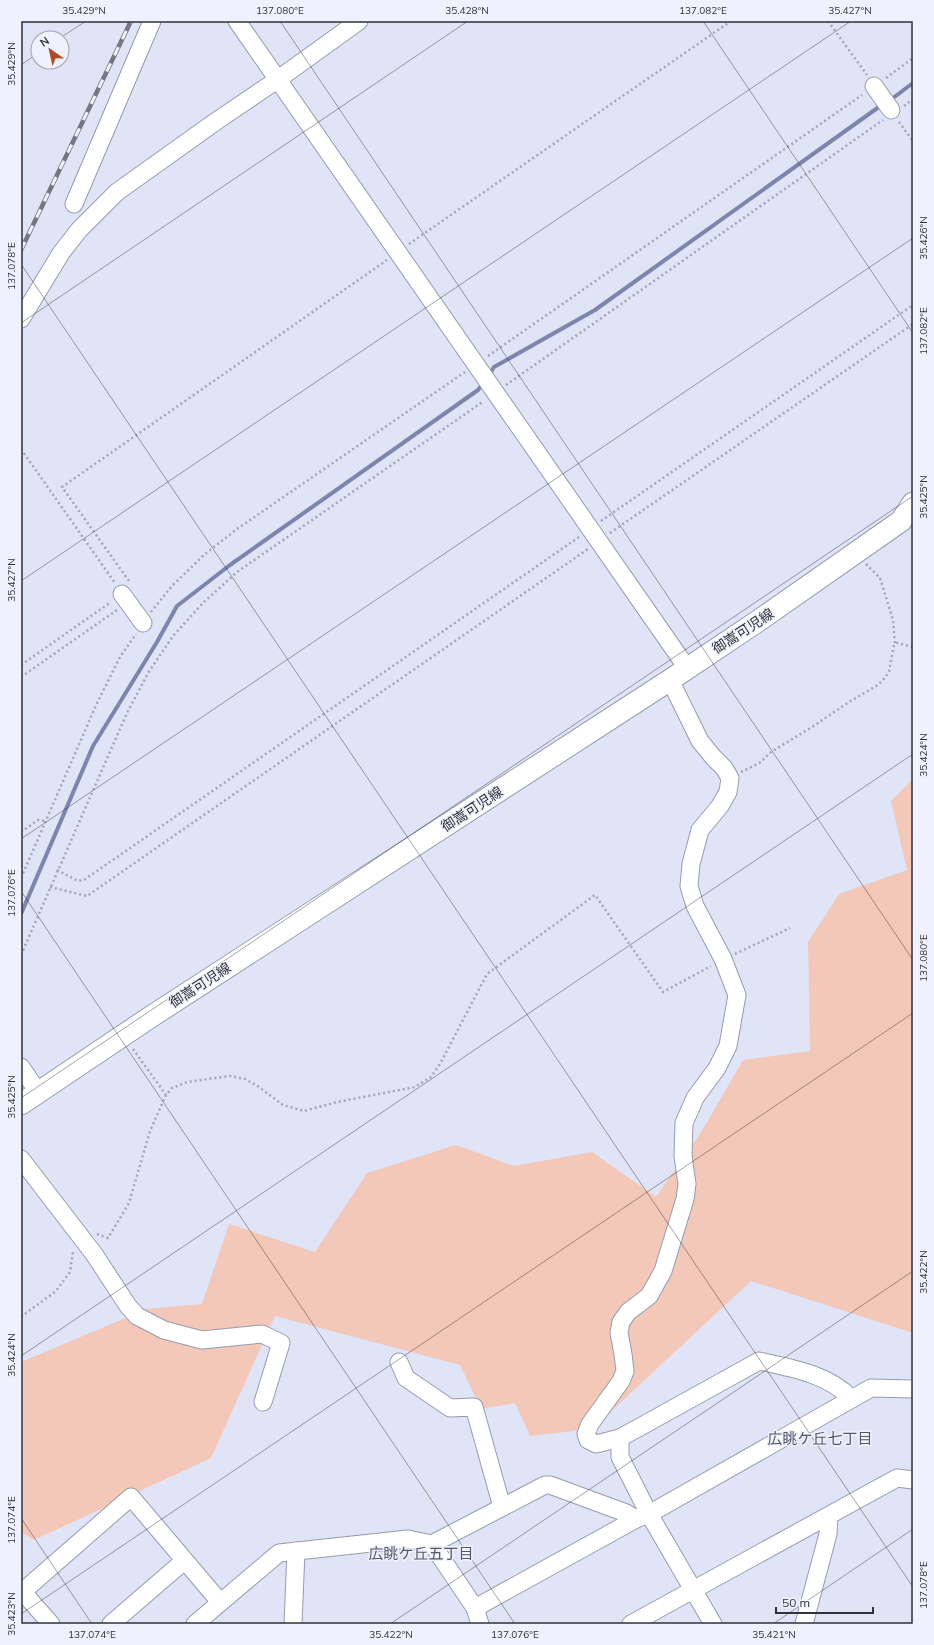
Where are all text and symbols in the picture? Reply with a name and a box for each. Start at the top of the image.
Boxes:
text: 35.429°N [62,4,106,17]
text: 137.080°E [256,4,304,17]
text: 35.428°N [445,4,489,17]
text: 137.082°E [679,4,727,17]
text: 35.427°N [828,4,872,17]
north arrow [30,30,70,70]
text: N [37,34,52,50]
text: 35.429°N [5,42,18,86]
text: 35.426°N [917,216,930,260]
text: 137.078°E [5,242,18,290]
text: 137.082°E [917,307,930,355]
text: 35.425°N [917,475,930,519]
text: 35.427°N [5,558,18,602]
street label: 御嵩可児線 [709,604,777,658]
text: 35.424°N [917,733,930,777]
street label: 御嵩可児線 [438,782,506,836]
text: 137.076°E [5,869,18,917]
text: 137.080°E [917,934,930,982]
street label: 御嵩可児線 [166,958,234,1012]
text: 35.425°N [5,1075,18,1119]
text: 35.422°N [917,1250,930,1294]
text: 35.424°N [5,1333,18,1377]
district label: 広眺ケ丘七丁目 [767,1429,873,1448]
text: 137.074°E [5,1496,18,1544]
district label: 広眺ケ丘五丁目 [368,1544,474,1563]
text: 137.078°E [917,1561,930,1609]
scale bar [776,1589,873,1615]
text: 35.423°N [5,1592,18,1636]
text: 50 m [782,1595,810,1610]
text: 137.074°E [68,1628,116,1641]
text: 35.422°N [369,1628,413,1641]
text: 137.076°E [491,1628,539,1641]
text: 35.421°N [752,1628,796,1641]

